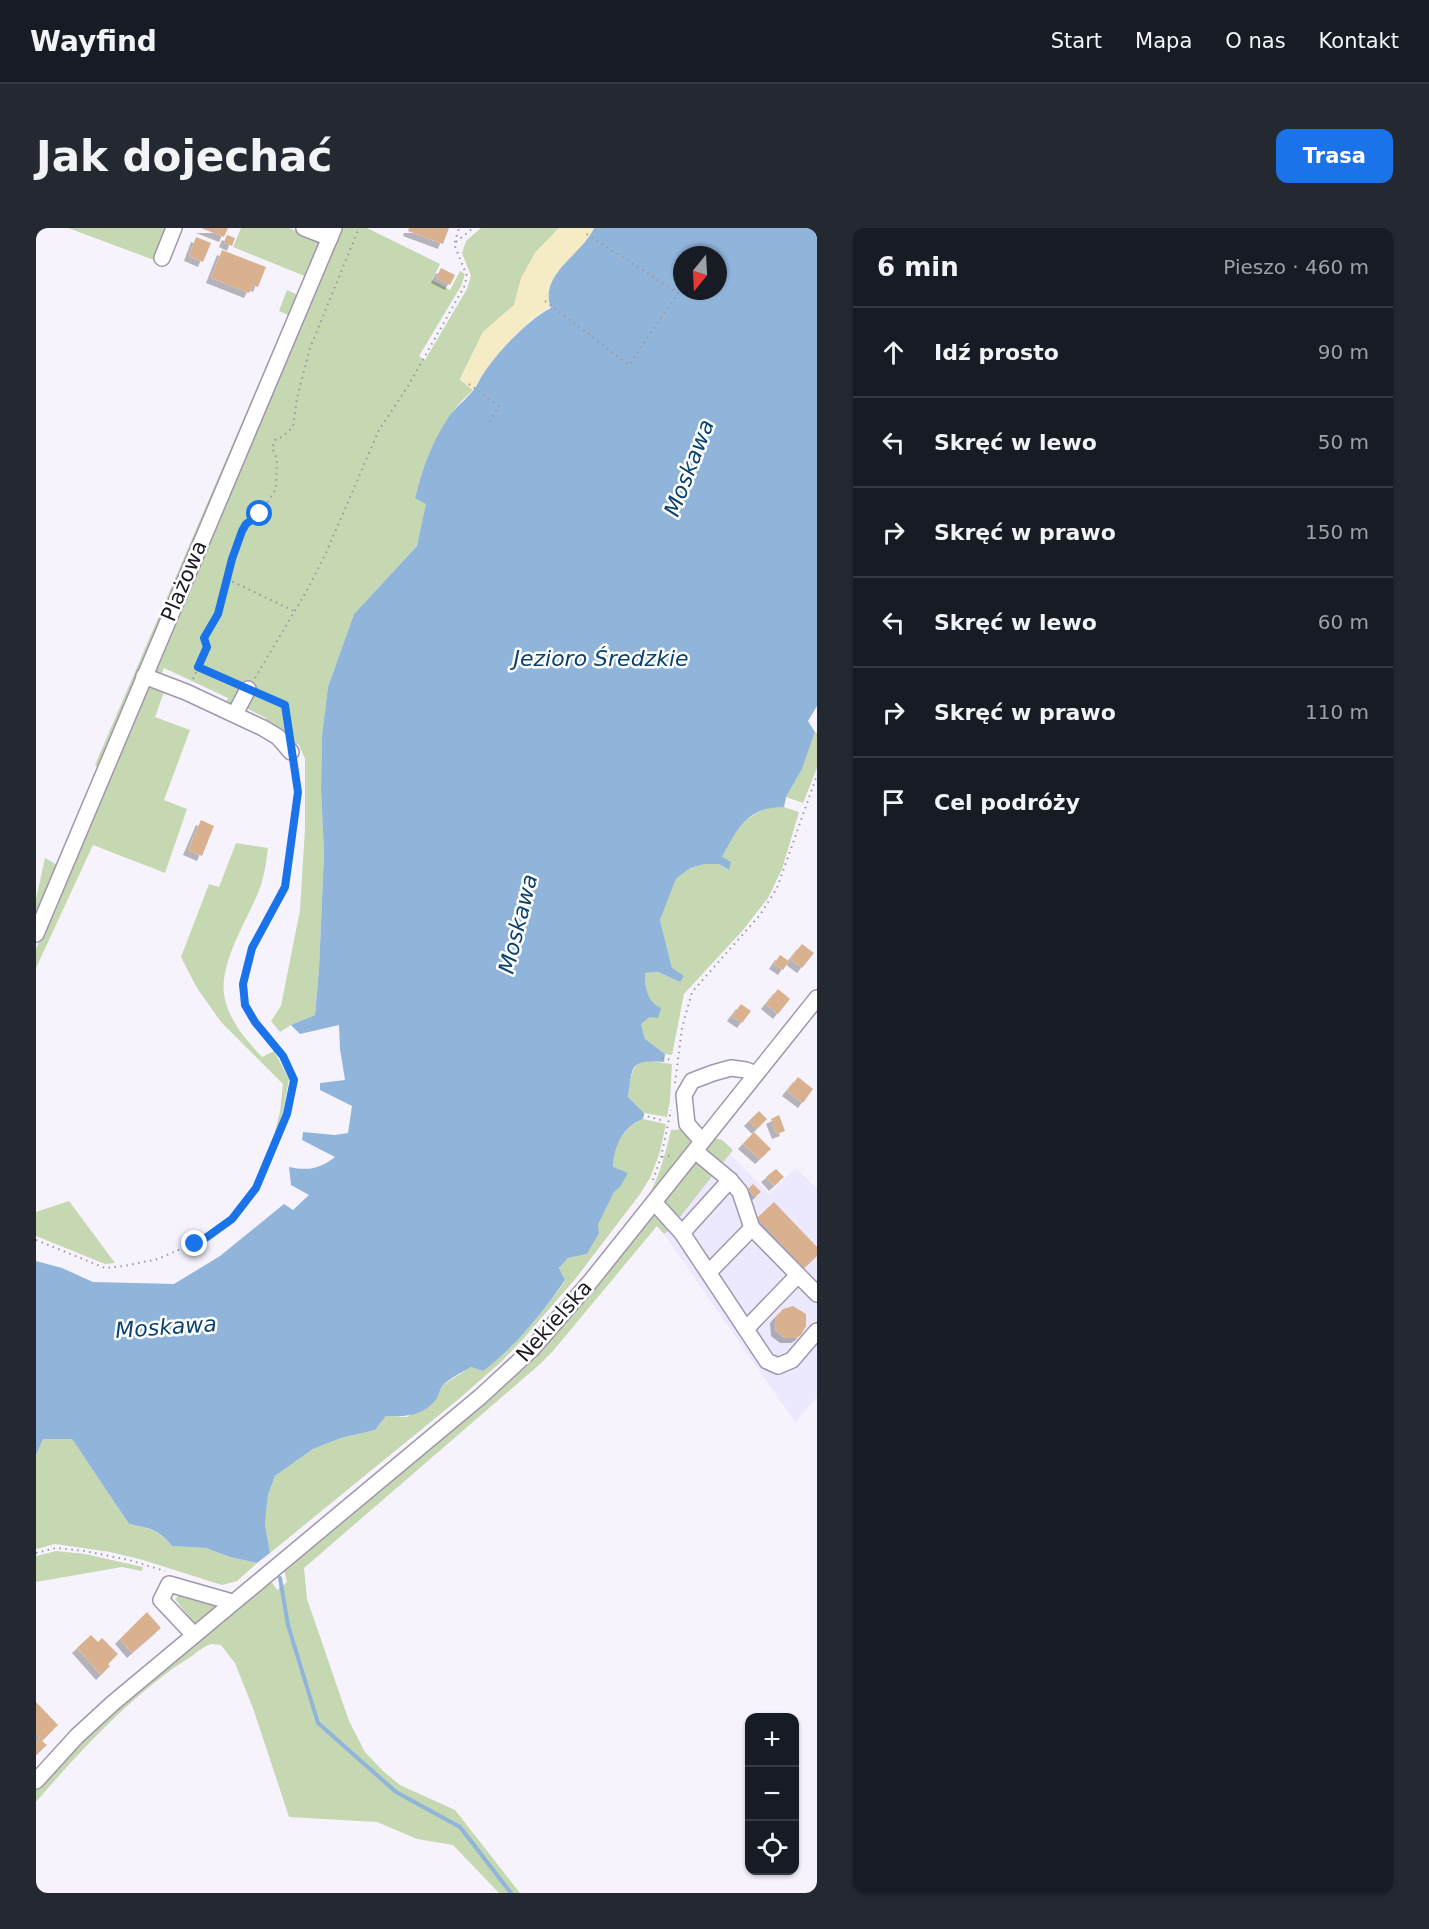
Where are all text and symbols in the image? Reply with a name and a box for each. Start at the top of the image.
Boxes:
text: Wayfind [30,25,157,58]
text: Start [1051,29,1102,53]
text: Mapa [1135,29,1192,53]
text: O nas [1225,29,1286,53]
text: Kontakt [1319,29,1399,53]
button: Trasa [1276,129,1393,183]
text: Jak dojechać [36,132,332,181]
north arrow [673,246,727,300]
text: 6 min [877,252,959,282]
text: Pieszo · 460 m [1223,255,1369,279]
icon: ahead [877,336,910,369]
text: Idź prosto [934,340,1059,365]
text: 90 m [1318,340,1369,364]
water label: Moskawa [659,416,719,520]
icon: left [877,426,910,459]
text: Skręć w lewo [934,430,1097,455]
text: 50 m [1318,430,1369,454]
route start [246,500,272,526]
icon: right [877,516,910,549]
text: Skręć w prawo [934,520,1116,545]
text: 150 m [1305,520,1369,544]
street label: Plażowa [156,537,212,625]
icon: left [877,606,910,639]
text: Skręć w lewo [934,610,1097,635]
text: 60 m [1318,610,1369,634]
water label: Jezioro Średzkie [509,646,689,671]
icon: right [877,696,910,729]
text: Skręć w prawo [934,700,1116,725]
text: 110 m [1305,700,1369,724]
icon: arrive [877,786,910,819]
text: Cel podróży [934,790,1080,815]
water label: Moskawa [494,872,542,976]
route end [181,1230,207,1256]
street label: Nekielska [511,1275,597,1367]
water label: Moskawa [114,1311,218,1343]
map controls [745,1713,799,1875]
button: + [745,1713,799,1767]
button: − [745,1767,799,1821]
button: locate [745,1821,799,1875]

